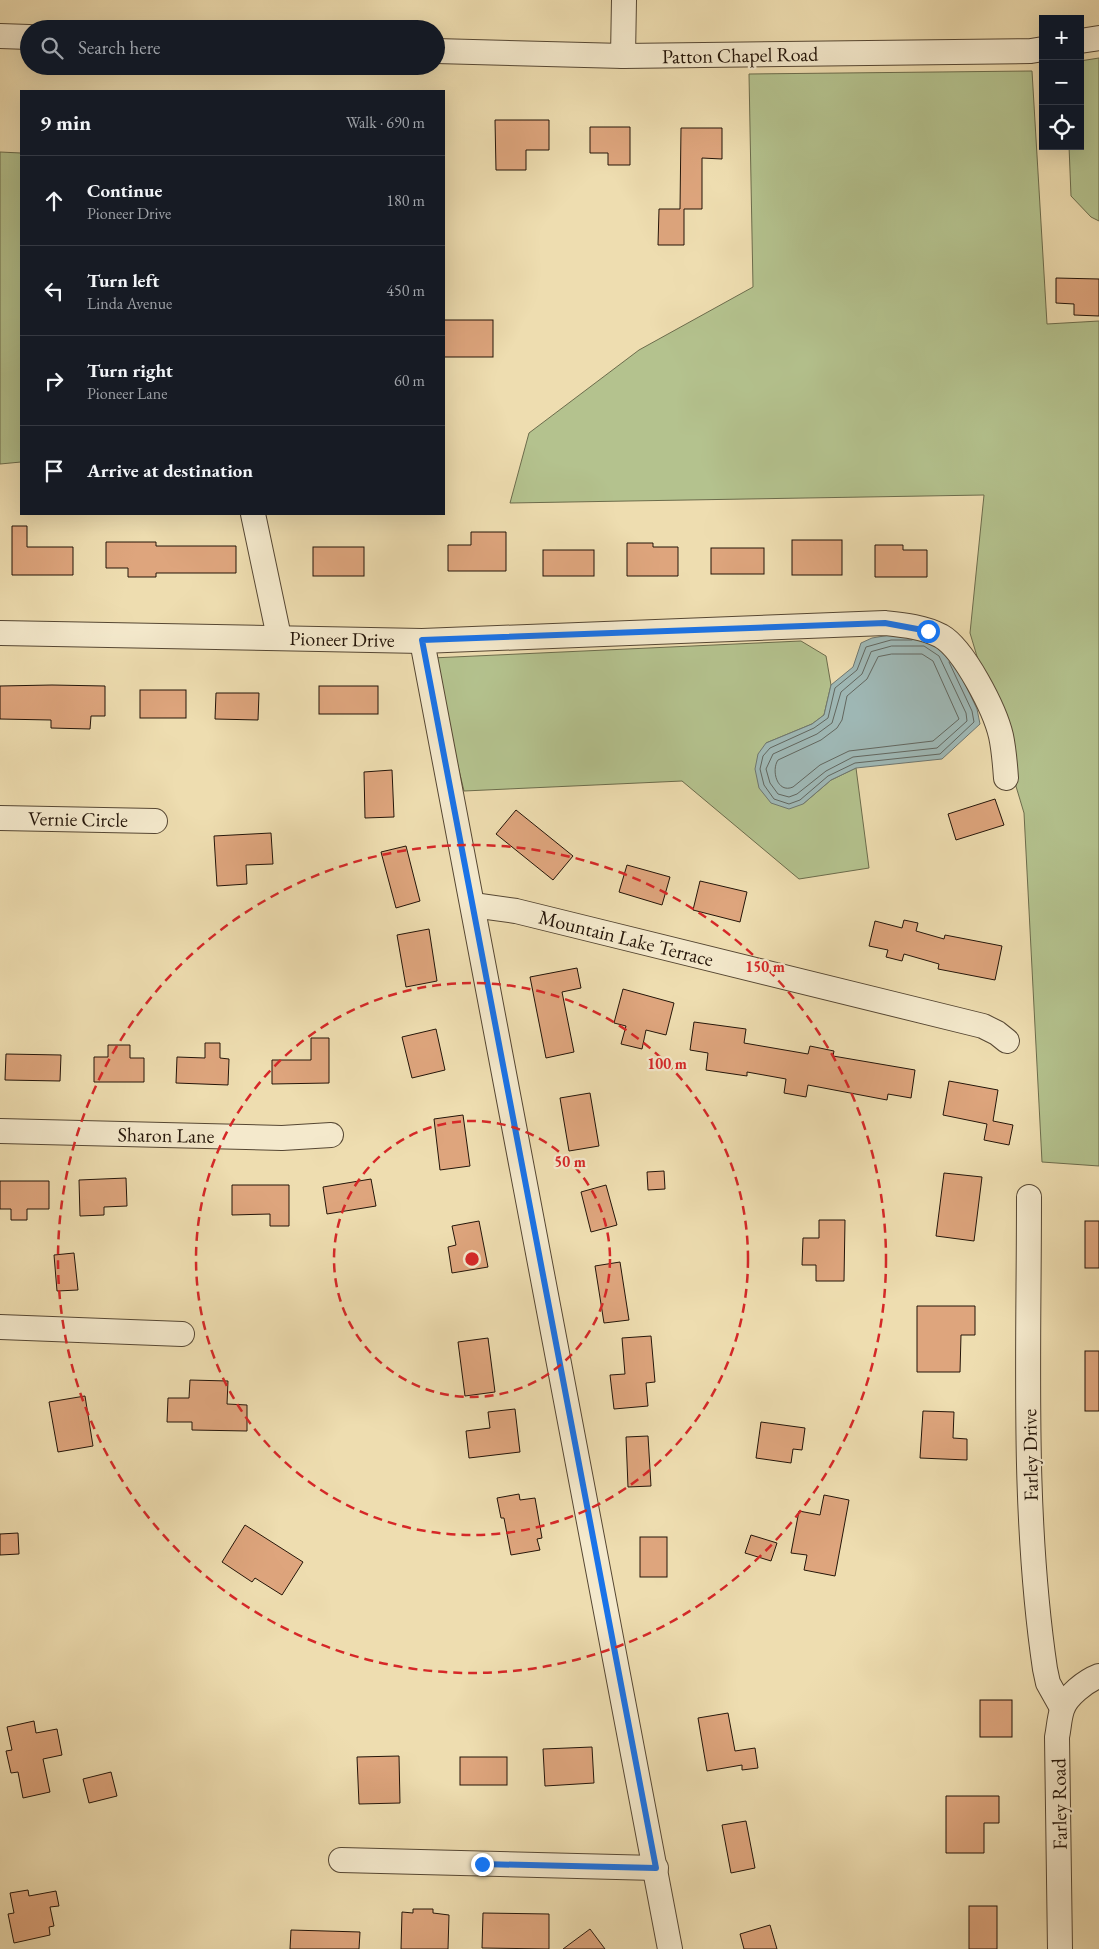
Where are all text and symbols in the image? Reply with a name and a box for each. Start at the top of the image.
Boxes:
map controls [1039,15,1084,150]
button: + [1039,15,1084,60]
search box [20,20,445,75]
icon: search [38,34,66,62]
text: Search here [78,35,160,60]
street label: Patton Chapel Road [662,41,819,69]
button: − [1039,60,1084,105]
button: locate [1039,105,1084,150]
text: 9 min [40,109,91,136]
text: Walk · 690 m [346,112,425,133]
text: Continue [87,178,162,203]
icon: ahead [40,187,68,215]
text: 180 m [386,190,425,211]
text: Pioneer Drive [87,203,171,224]
text: Turn left [87,268,159,293]
icon: left [40,277,68,305]
text: 450 m [386,280,425,301]
text: Linda Avenue [87,293,172,314]
text: Turn right [87,358,173,383]
icon: right [40,367,68,395]
text: 60 m [394,370,425,391]
text: Pioneer Lane [87,383,167,404]
icon: arrive [40,457,68,485]
text: Arrive at destination [87,458,253,483]
route start [917,620,940,643]
street label: Pioneer Drive [289,625,395,653]
street label: Vernie Circle [28,805,128,833]
street label: Mountain Lake Terrace [536,904,716,972]
text: 150 m [745,957,785,976]
text: 100 m [647,1054,687,1073]
street label: Sharon Lane [117,1121,215,1149]
text: 50 m [554,1152,586,1171]
centre of rings [463,1250,481,1268]
street label: Farley Drive [1016,1408,1044,1501]
street label: Farley Road [1045,1757,1073,1850]
route end [471,1853,494,1876]

